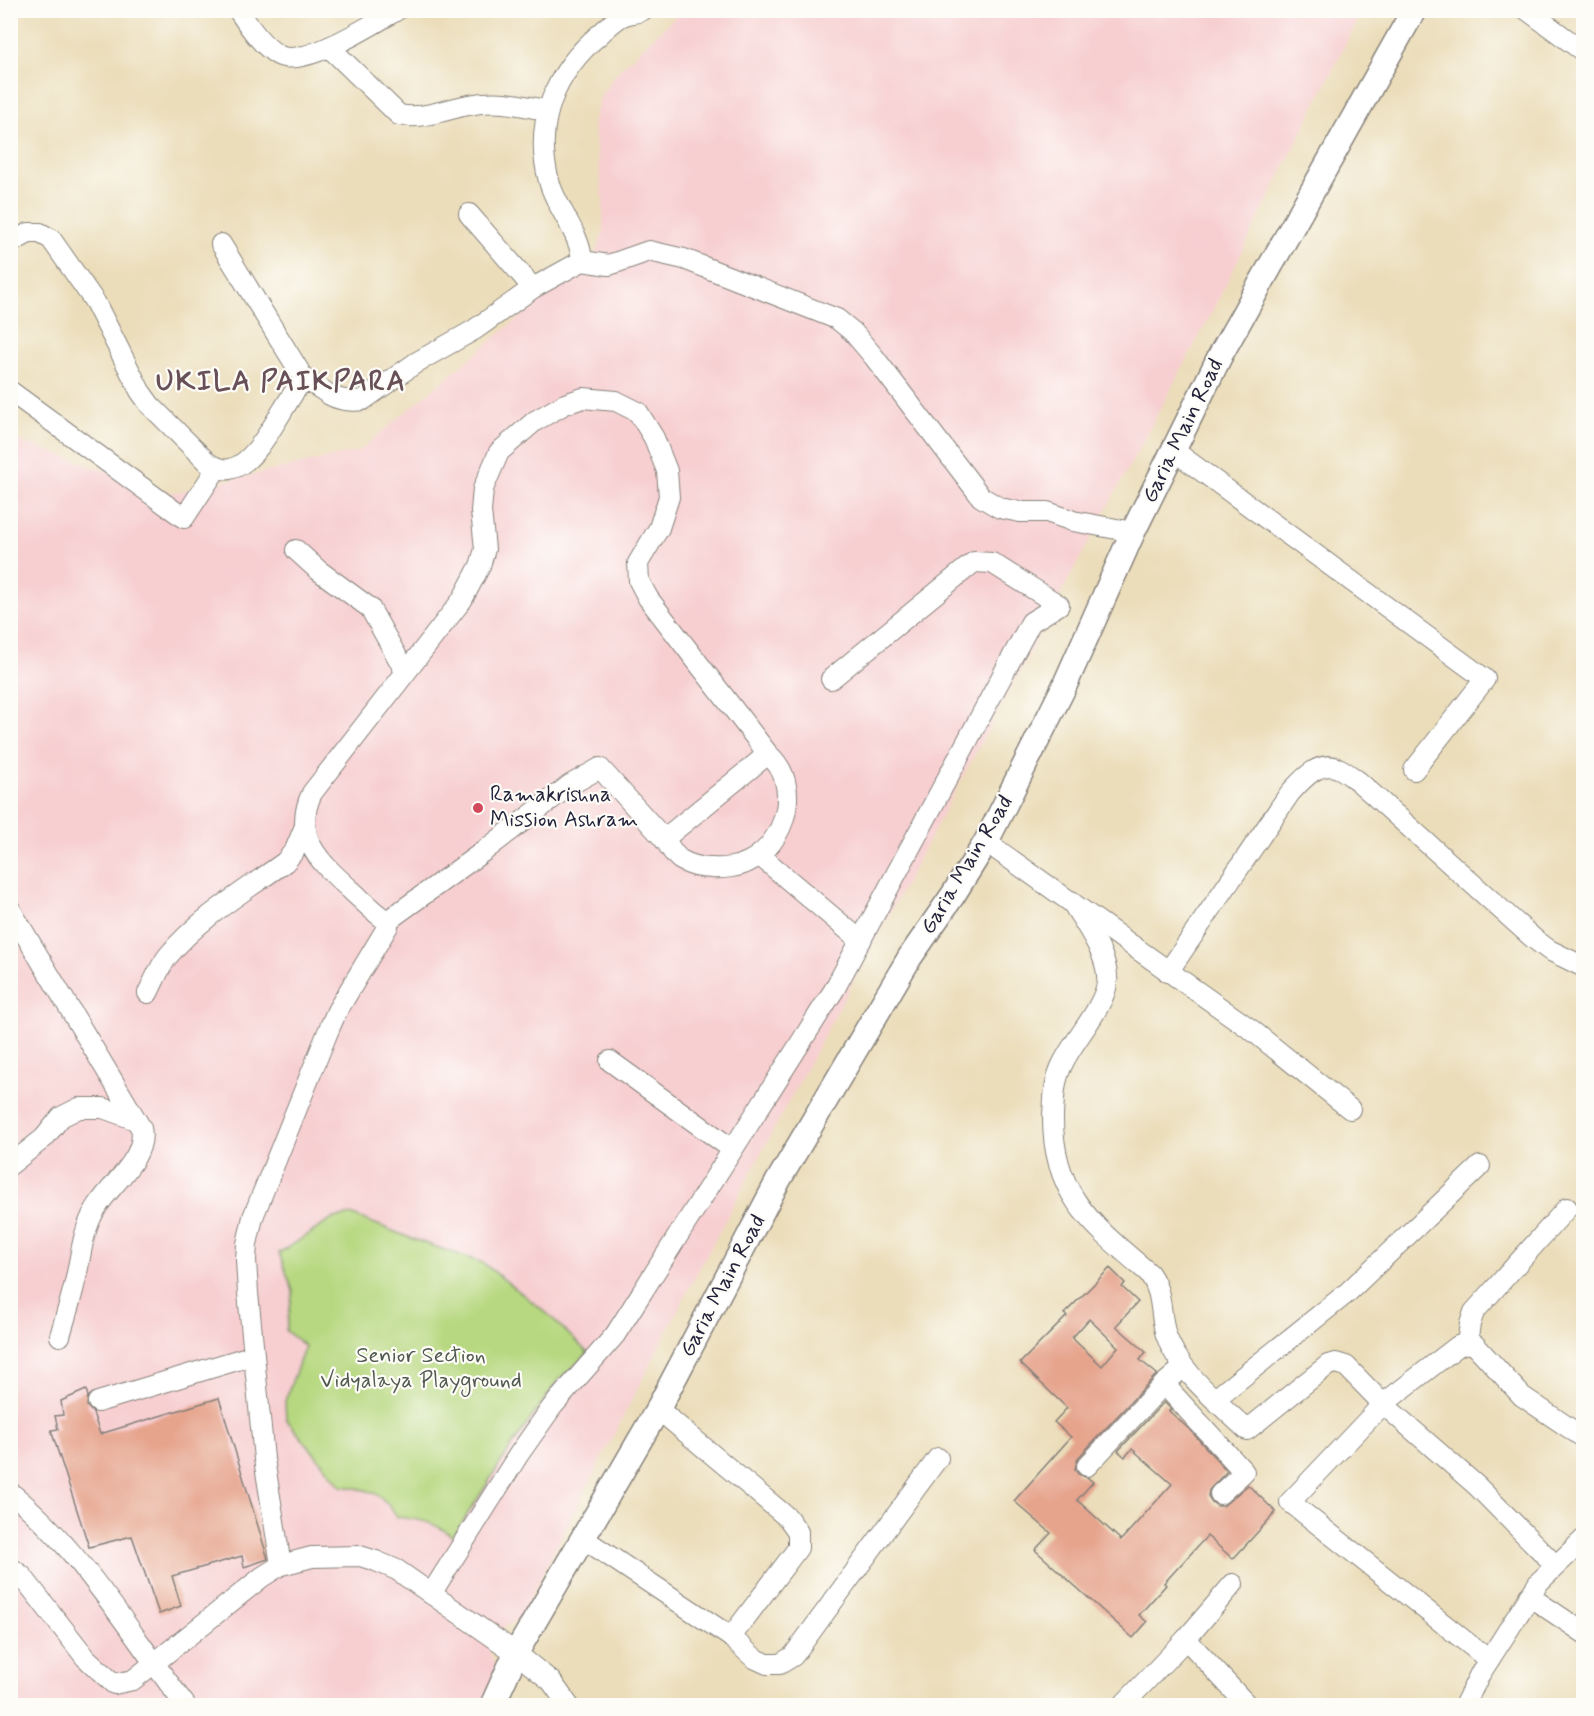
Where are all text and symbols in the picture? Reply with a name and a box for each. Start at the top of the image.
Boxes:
street label: Garia Main Road [1136,354,1230,508]
district label: UKILA PAIKPARA [156,364,406,401]
place label: Ramakrishna Mission Ashram [490,781,638,834]
street label: Garia Main Road [914,790,1020,940]
marker: Ramakrishna Mission Ashram [471,801,485,815]
street label: Garia Main Road [674,1210,772,1362]
park label: Senior Section Vidyalaya Playground [320,1342,522,1398]

